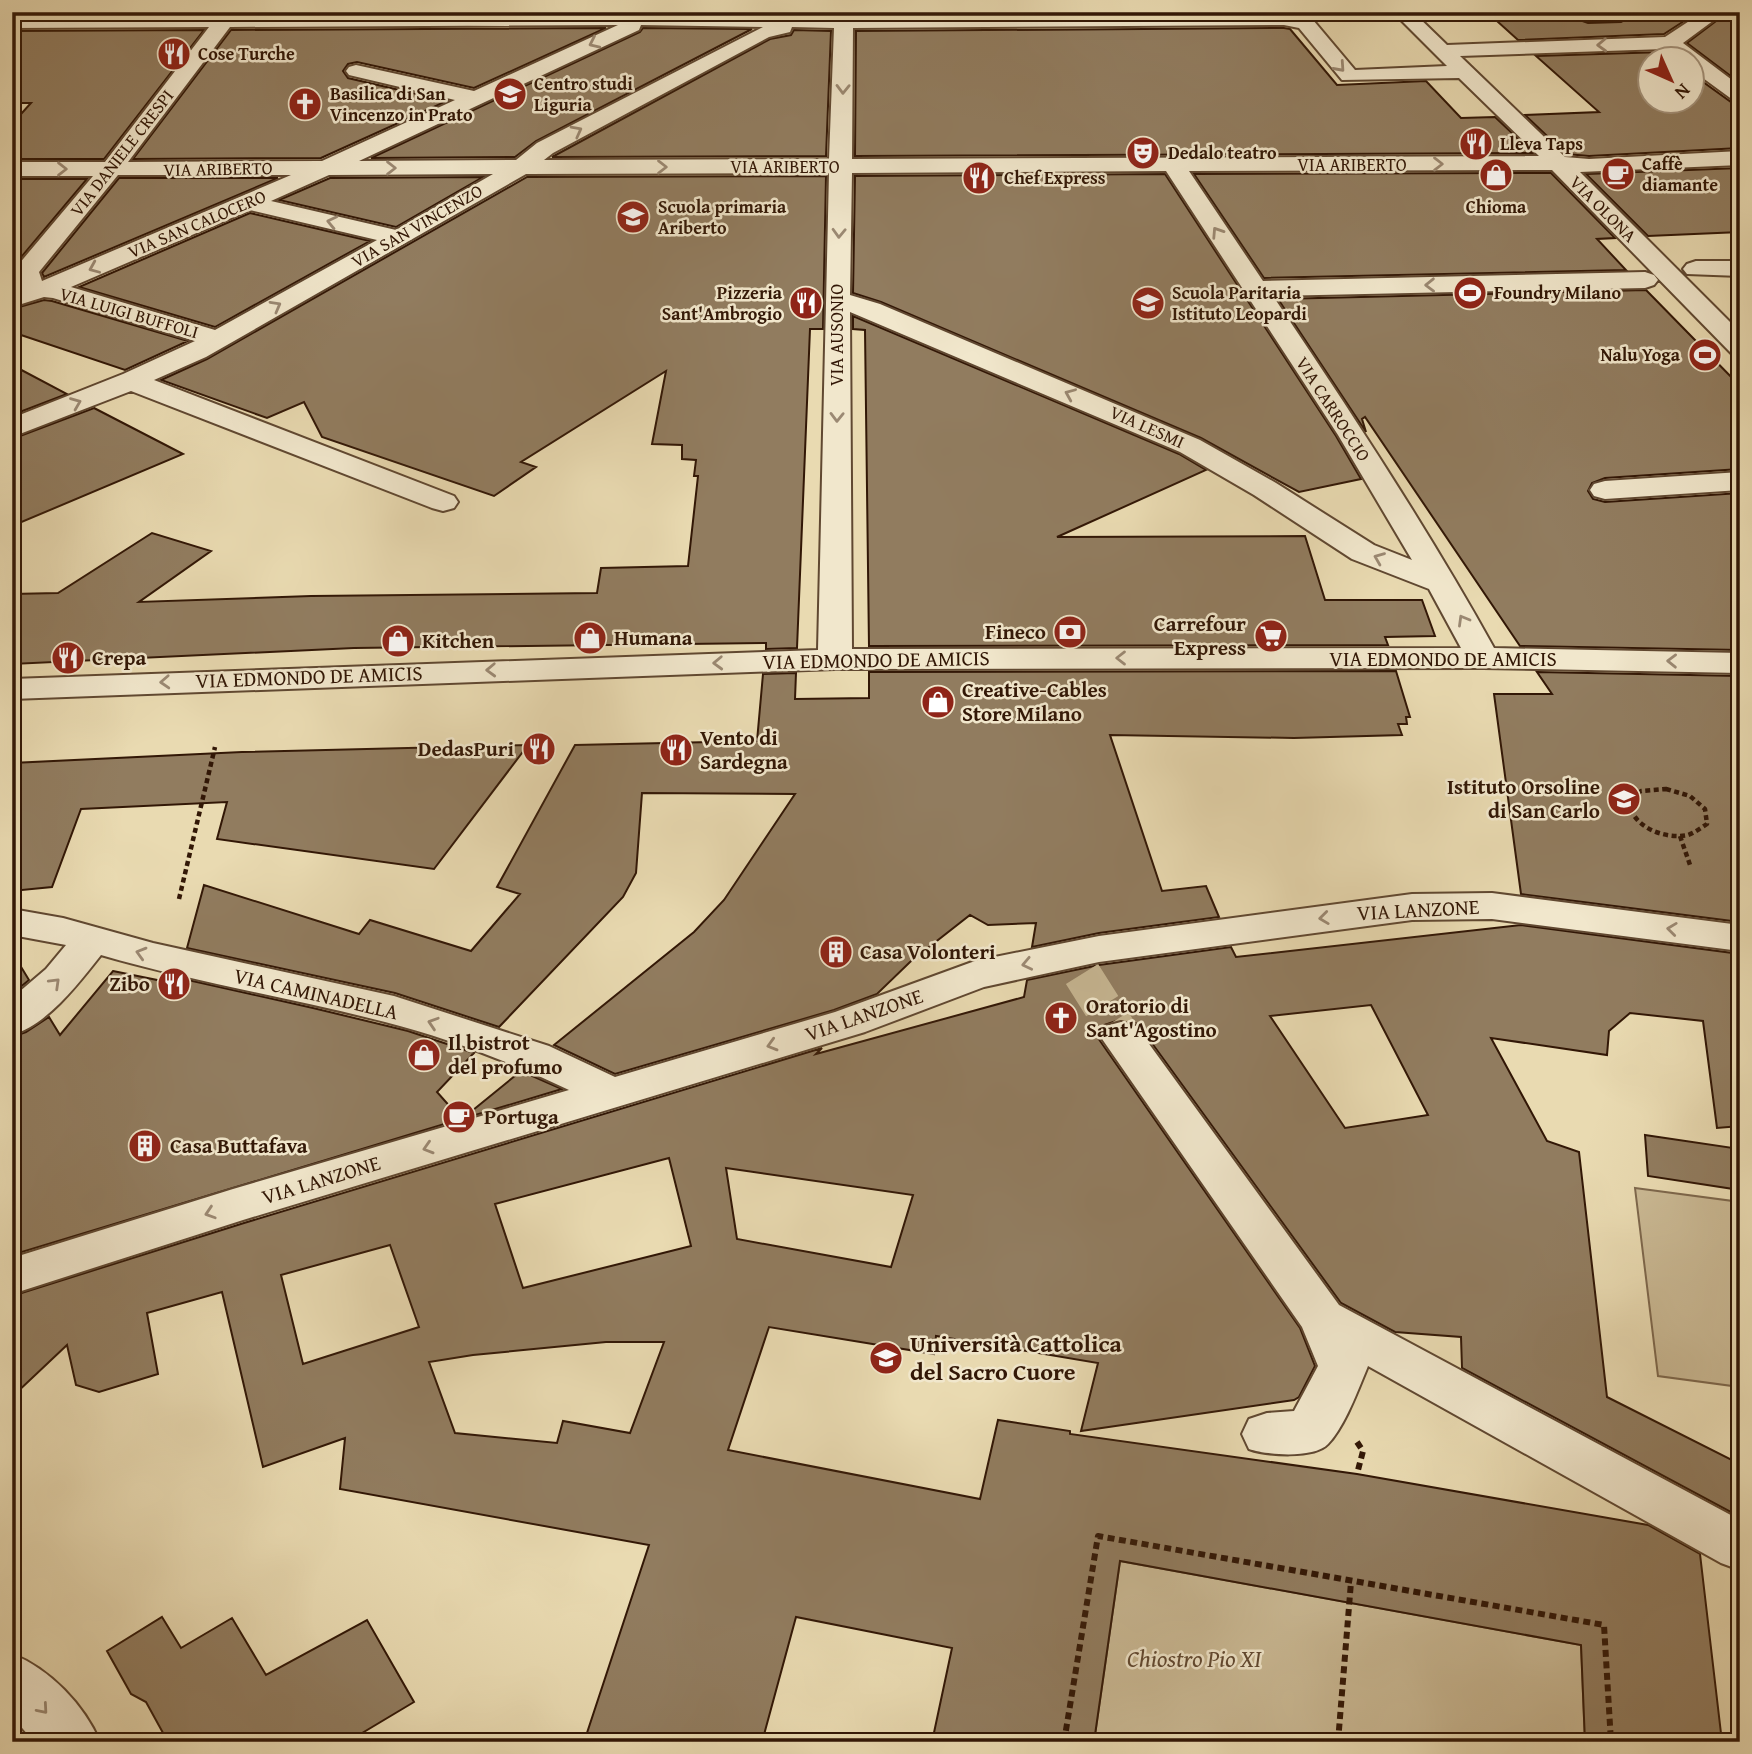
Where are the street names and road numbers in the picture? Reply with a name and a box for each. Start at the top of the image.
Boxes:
street label: VIA DANIELE CRESPI [63,83,180,222]
street label: VIA ARIBERTO [1297,151,1407,178]
street label: VIA ARIBERTO [730,153,840,180]
street label: VIA ARIBERTO [163,154,273,183]
street label: VIA OLONA [1564,169,1643,248]
street label: VIA SAN VINCENZO [346,177,488,274]
street label: VIA SAN CALOCERO [124,182,270,265]
street label: VIA LUIGI BUFFOLI [57,280,202,345]
street label: VIA AUSONIO [823,284,850,386]
street label: VIA CARROCCIO [1289,351,1377,466]
street label: VIA LESMI [1106,398,1189,455]
street label: VIA EDMONDO DE AMICIS [762,642,990,677]
street label: VIA EDMONDO DE AMICIS [1329,643,1557,674]
street label: VIA EDMONDO DE AMICIS [195,657,423,696]
street label: VIA LANZONE [1356,891,1480,928]
street label: VIA CAMINADELLA [231,960,402,1028]
street label: VIA LANZONE [801,980,927,1049]
street label: VIA LANZONE [258,1147,384,1212]

